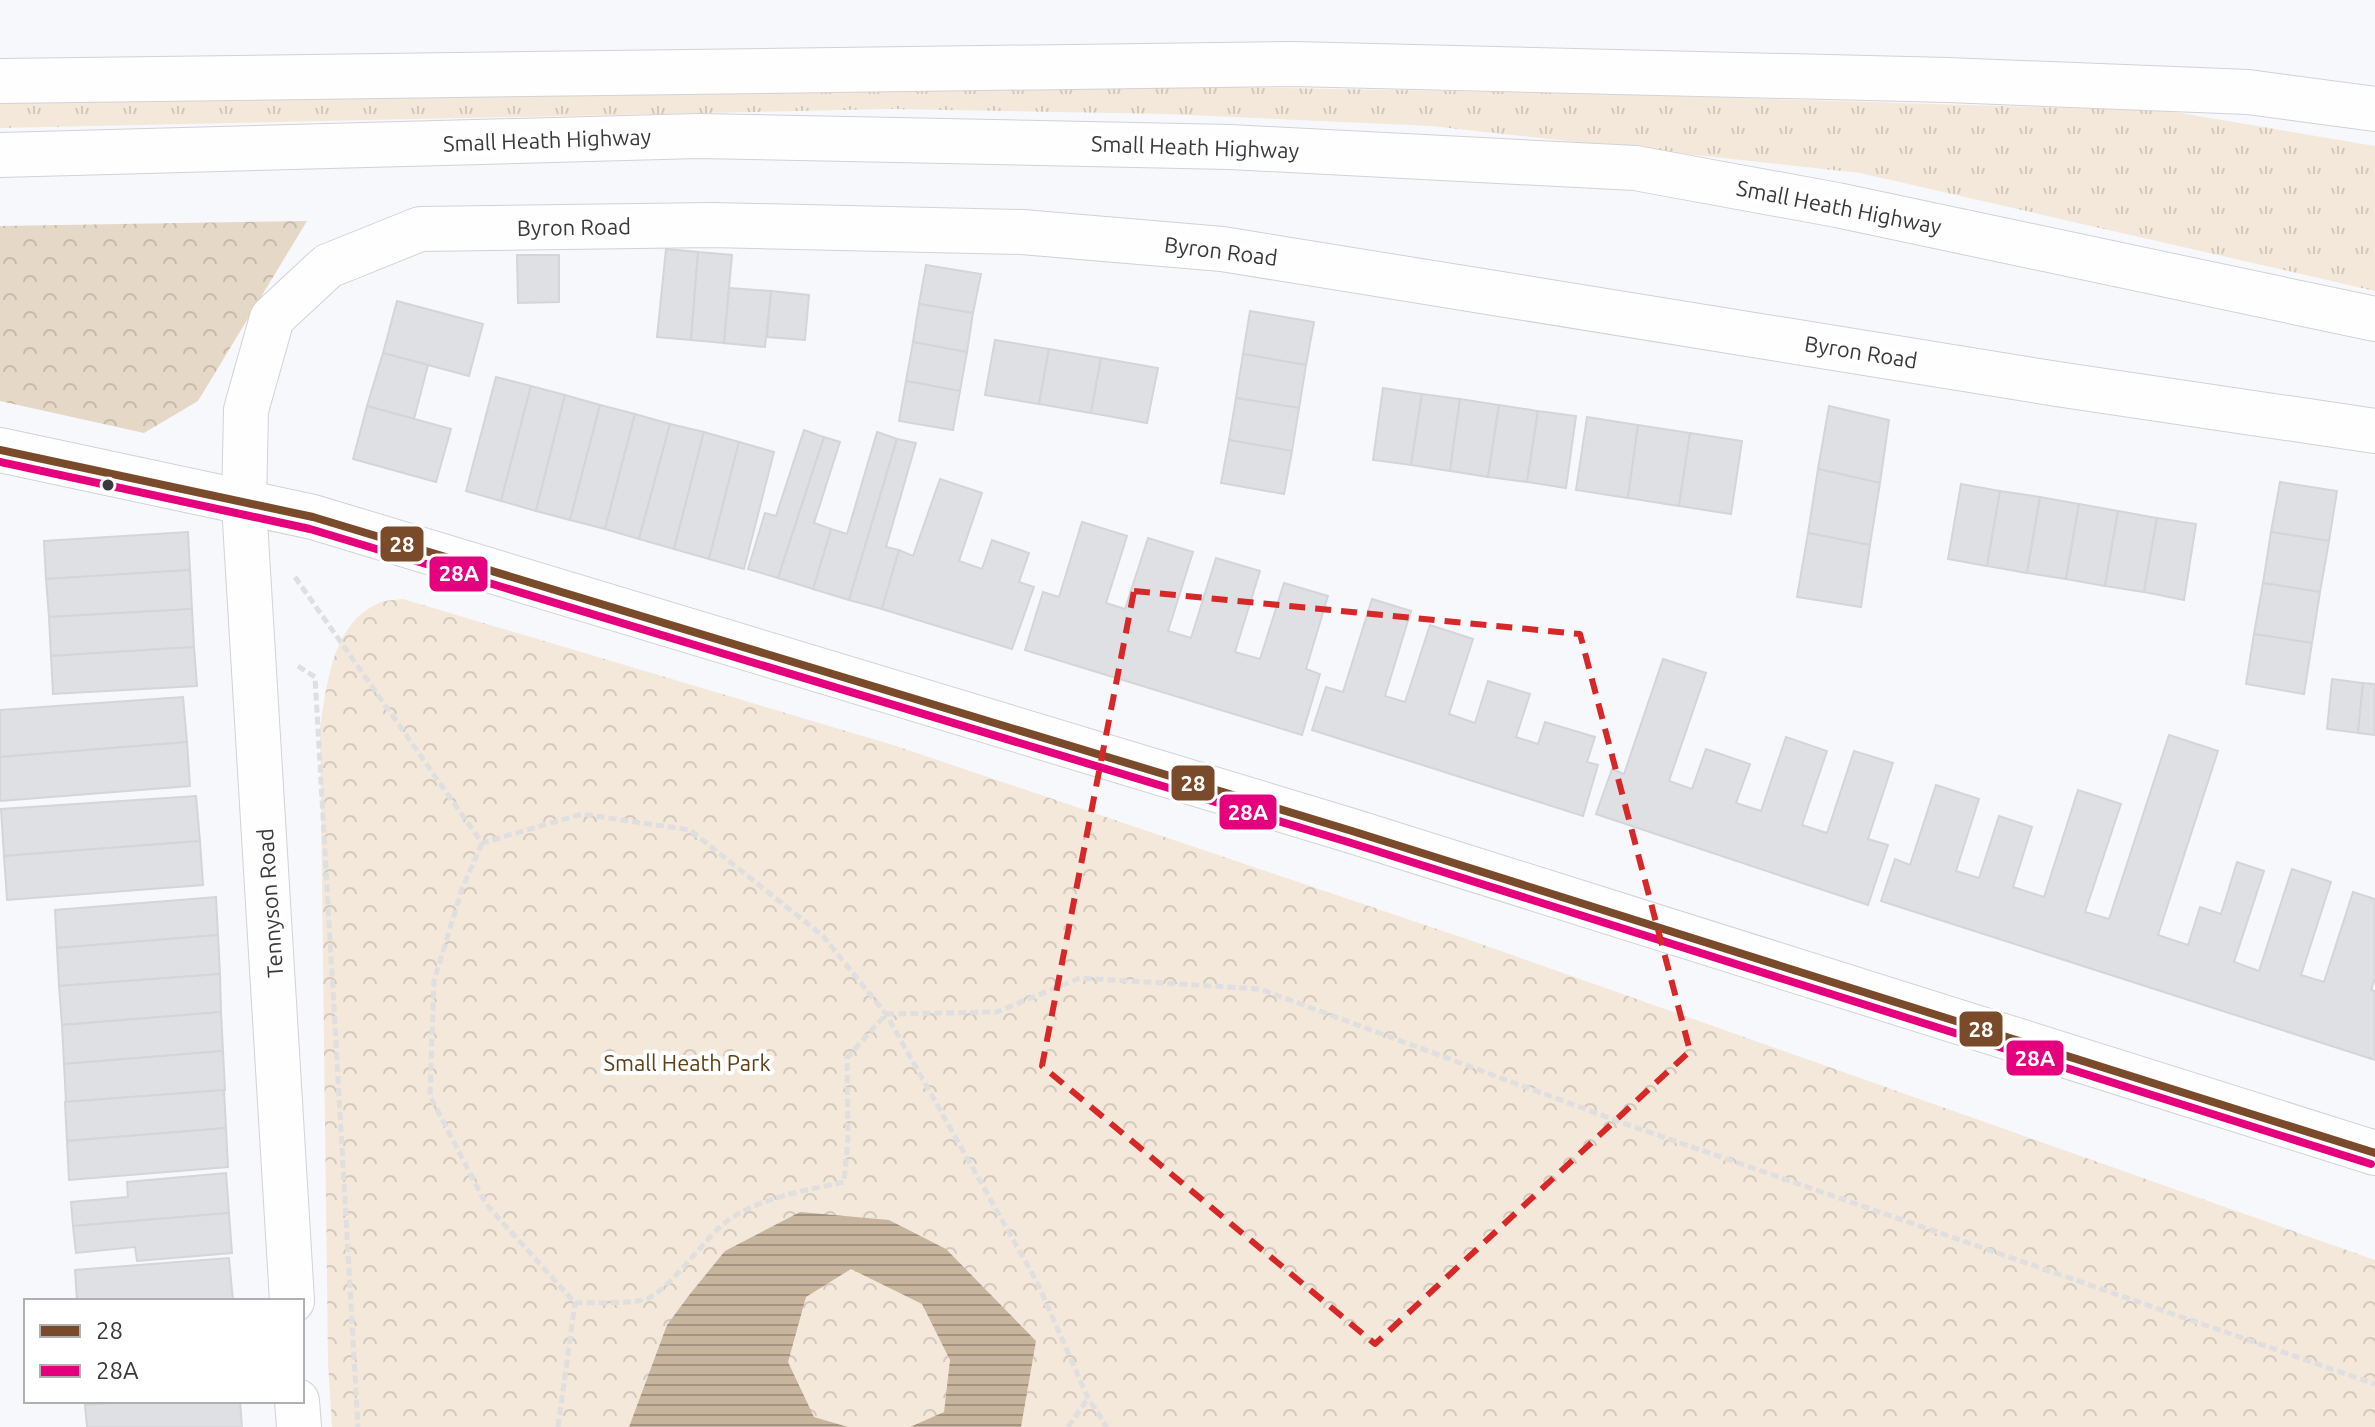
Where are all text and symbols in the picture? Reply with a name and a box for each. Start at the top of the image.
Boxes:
street label: Small Heath Highway [442,123,652,156]
street label: Small Heath Highway [1091,130,1300,163]
street label: Small Heath Highway [1735,174,1944,239]
street label: Byron Road [517,213,631,240]
street label: Byron Road [1163,231,1279,270]
street label: Byron Road [1803,330,1919,373]
unlabelled marker [100,477,116,493]
line badge: 28 [379,525,425,563]
text: 28 [390,531,414,556]
line badge: 28A [428,555,489,593]
text: 28A [439,560,480,585]
line badge: 28 [1170,764,1216,802]
text: 28 [1181,770,1205,795]
line badge: 28A [1218,793,1278,831]
text: 28A [1228,799,1269,824]
street label: Tennyson Road [252,828,287,979]
line badge: 28 [1958,1010,2004,1048]
text: 28 [1969,1016,1993,1041]
line badge: 28A [2005,1039,2065,1077]
text: 28A [2015,1045,2056,1070]
park label: Small Heath Park [603,1050,771,1075]
legend [24,1299,304,1403]
text: 28 [96,1317,123,1344]
text: 28A [96,1357,139,1384]

